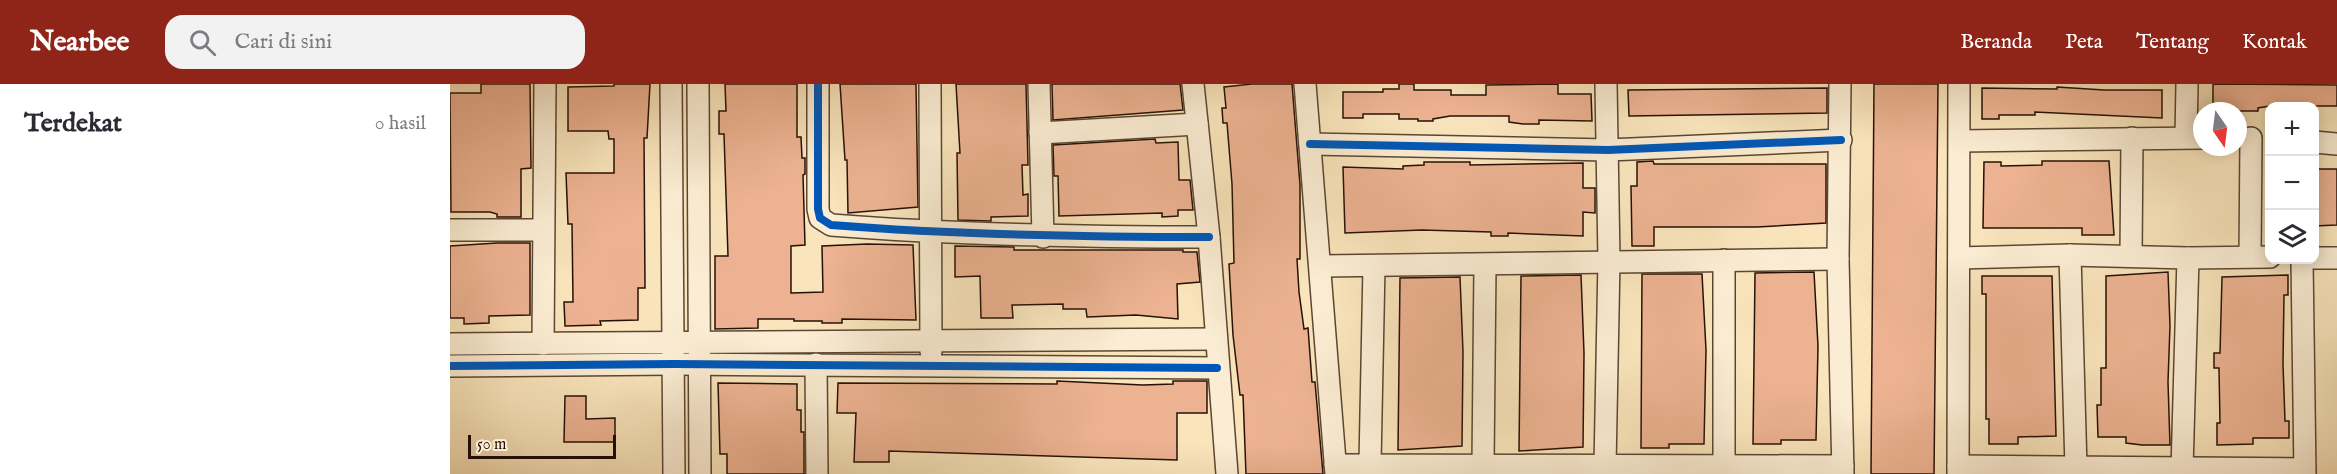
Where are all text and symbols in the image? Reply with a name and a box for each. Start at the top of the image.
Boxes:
search box [165,15,585,69]
text: Nearbee [30,25,129,60]
icon: search [186,26,219,59]
text: Cari di sini [234,28,332,56]
text: Beranda [1960,29,2032,56]
text: Peta [2065,29,2103,56]
text: Tentang [2136,29,2209,56]
text: Kontak [2242,29,2307,56]
north arrow [2193,102,2247,156]
map controls [2265,102,2319,264]
button: + [2265,102,2319,156]
text: Terdekat [24,107,122,140]
text: 0 hasil [375,111,426,136]
button: − [2265,156,2319,210]
button: layers [2265,210,2319,264]
scale bar [468,432,616,460]
text: 50 m [477,435,506,455]

